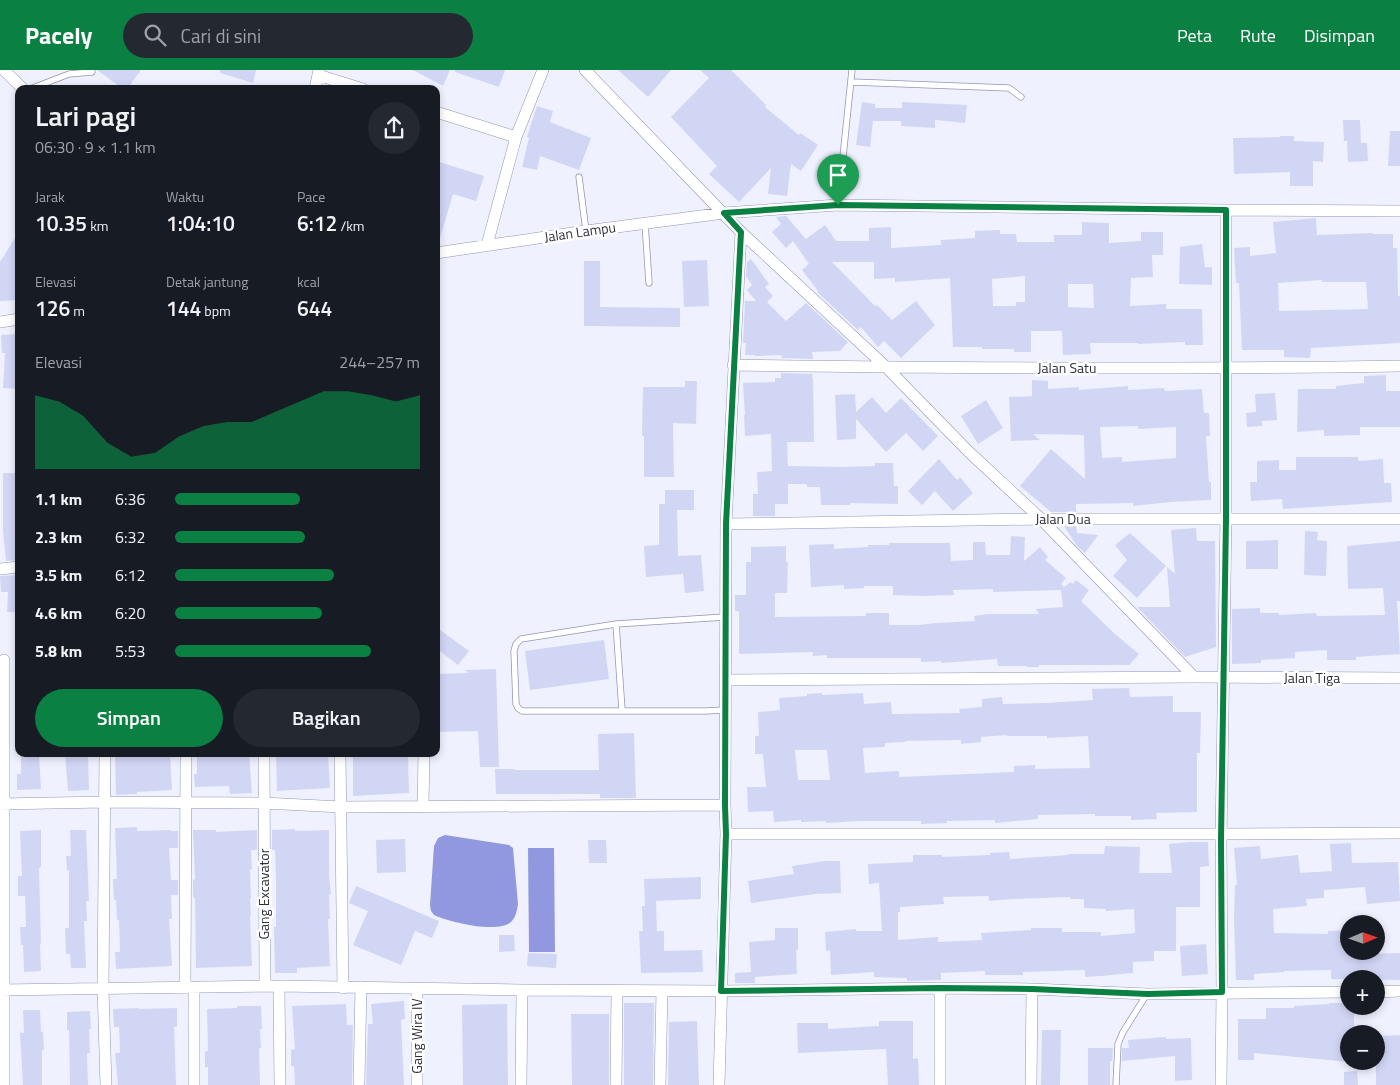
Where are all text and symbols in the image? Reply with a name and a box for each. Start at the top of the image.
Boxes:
search box [123,13,473,58]
text: Pacely [25,17,93,53]
icon: search [141,21,169,49]
text: Cari di sini [181,21,261,50]
text: Peta [1177,22,1212,49]
text: Rute [1240,22,1276,49]
text: Disimpan [1304,22,1375,49]
text: Lari pagi [35,94,136,137]
button: share [368,102,420,154]
text: 06:30 · 9 × 1.1 km [35,135,156,159]
pin [817,154,859,205]
icon: arrive [824,161,852,189]
text: Jarak [35,186,65,207]
text: Waktu [166,186,204,207]
text: Pace [297,186,325,207]
text: 10.35 [35,207,87,239]
text: 1:04:10 [166,207,235,239]
text: 6:12 [297,207,337,239]
text: km [87,215,109,236]
text: /km [337,215,365,236]
street label: Jalan Lampu [543,216,617,247]
text: Elevasi [35,271,76,292]
text: Detak jantung [166,271,248,292]
text: kcal [297,271,320,292]
text: 126 [35,292,70,324]
text: 144 [166,292,201,324]
text: 644 [297,292,332,324]
text: m [70,300,85,321]
text: bpm [201,300,231,321]
text: Elevasi [35,350,82,374]
text: 244–257 m [339,350,420,374]
street label: Jalan Satu [1038,357,1096,378]
text: 1.1 km [35,487,82,511]
text: 6:36 [115,487,145,511]
street label: Jalan Dua [1035,508,1091,529]
text: 2.3 km [35,525,82,549]
text: 6:32 [115,525,145,549]
text: 3.5 km [35,563,82,587]
text: 6:12 [115,563,145,587]
text: 4.6 km [35,601,82,625]
text: 6:20 [115,601,145,625]
text: 5.8 km [35,639,82,663]
text: 5:53 [115,639,145,663]
street label: Jalan Tiga [1284,667,1340,688]
button: Simpan [35,689,223,747]
button: Bagikan [233,689,420,747]
street label: Gang Excavator [253,848,274,940]
north arrow [1340,915,1385,960]
map controls [1340,915,1385,1070]
button: + [1340,970,1385,1015]
street label: Gang Wira IV [406,998,427,1074]
button: − [1340,1025,1385,1070]

